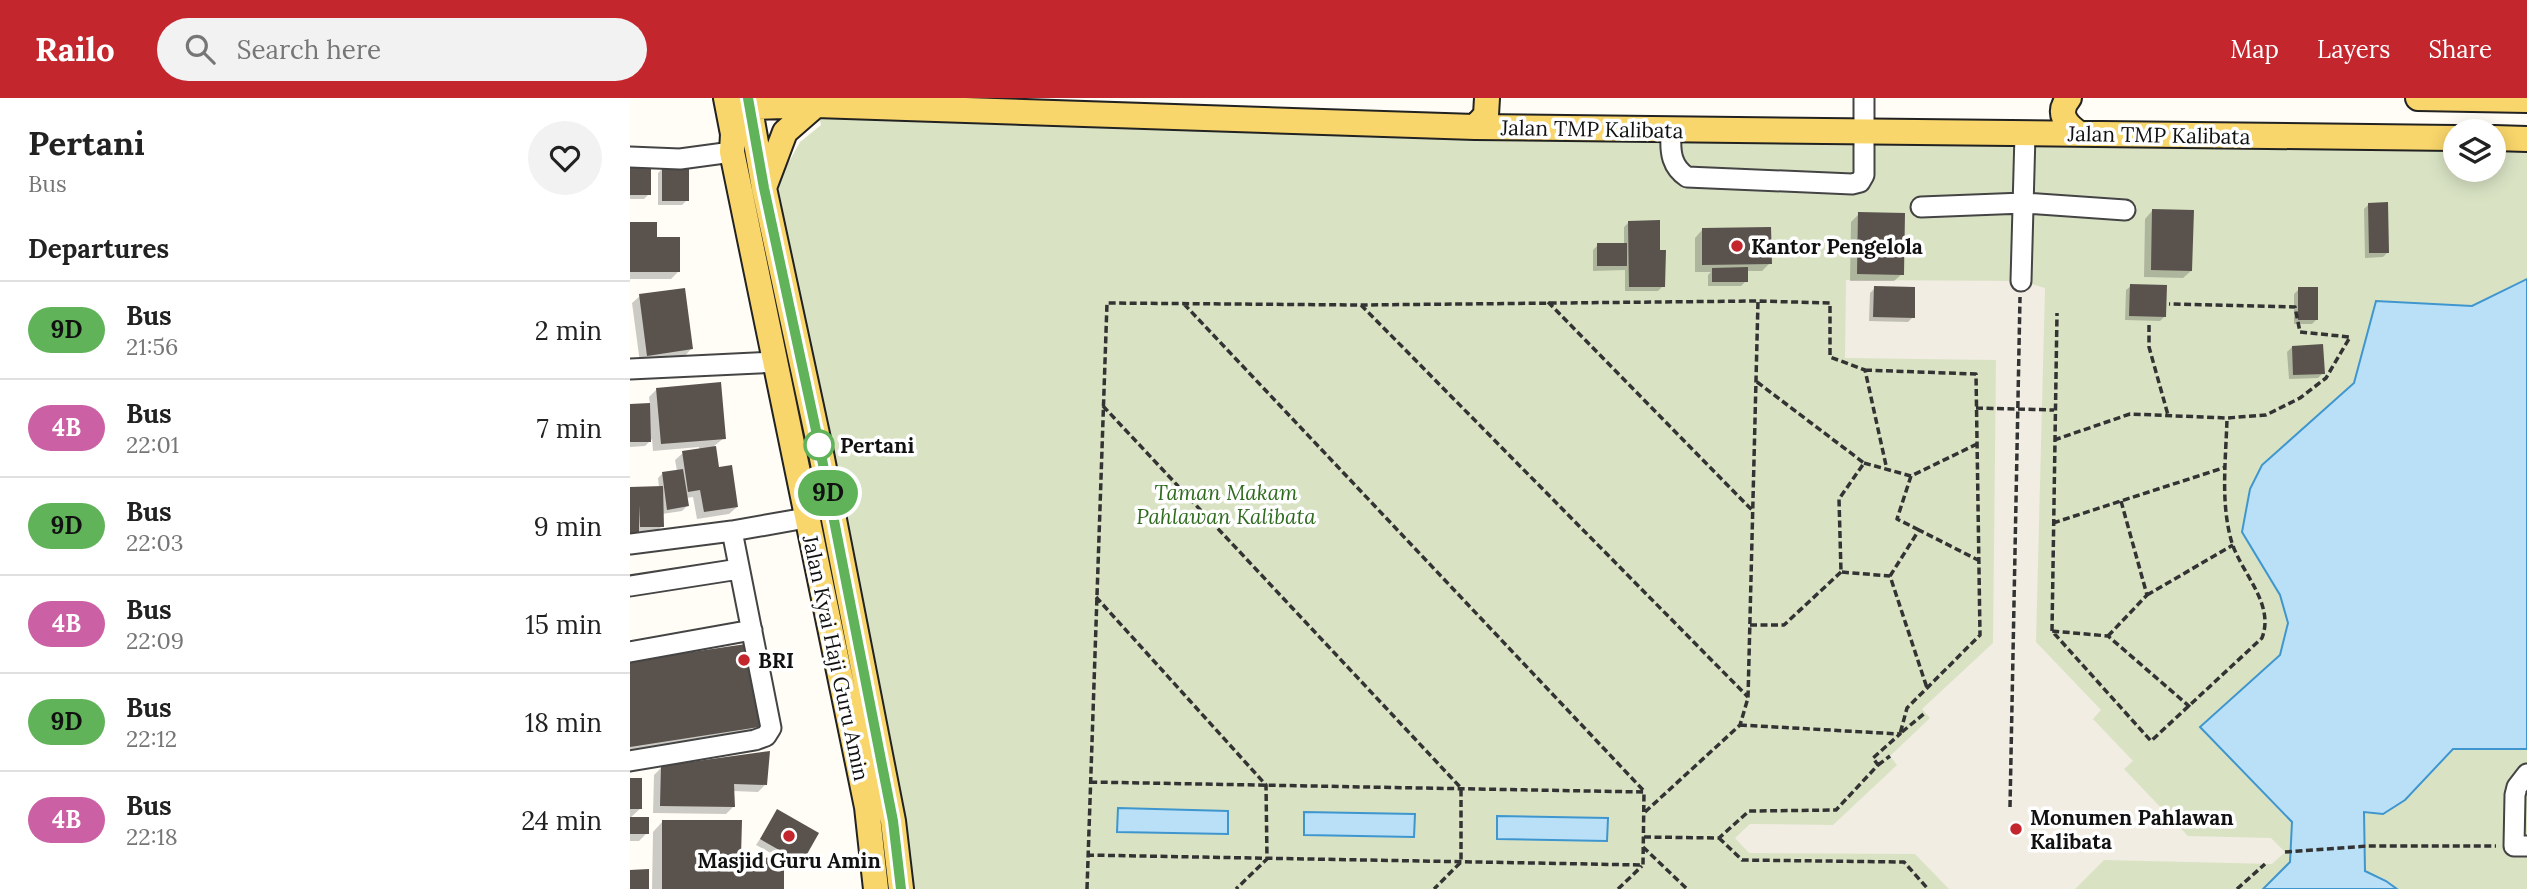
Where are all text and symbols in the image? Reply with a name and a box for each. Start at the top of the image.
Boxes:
search box [157,18,647,81]
text: Railo [35,28,115,70]
icon: search [181,30,219,68]
text: Search here [237,33,381,66]
text: Map [2230,34,2279,65]
text: Layers [2317,34,2390,65]
text: Share [2428,34,2492,65]
street label: Jalan TMP Kalibata [1499,114,1684,144]
map controls [2443,119,2506,182]
button: layers [2443,119,2506,182]
street label: Jalan TMP Kalibata [2066,120,2251,150]
button: heart [528,121,602,195]
text: Pertani [28,122,145,164]
text: Bus [28,169,67,198]
text: Departures [28,232,169,265]
place label: Kantor Pengelola [1751,233,1923,260]
marker: Kantor Pengelola [1729,238,1745,254]
text: Bus [126,299,172,332]
text: 9D [50,314,83,345]
text: 2 min [535,314,602,347]
text: 21:56 [126,332,178,361]
text: Bus [126,397,172,430]
text: 4B [52,412,81,443]
text: 7 min [537,412,602,445]
text: 22:01 [126,430,179,459]
marker: Pertani [804,430,834,460]
place label: Pertani [840,432,915,459]
line badge: 9D [796,470,860,516]
text: 9D [812,477,844,508]
park label: Taman Makam Pahlawan Kalibata [1136,479,1316,530]
text: Bus [126,495,172,528]
text: 9D [50,510,83,541]
text: 9 min [534,510,602,543]
text: 22:03 [126,528,184,557]
street label: Jalan Kyai Haji Guru Amin [797,532,875,784]
text: Bus [126,593,172,626]
text: 4B [52,608,81,639]
text: 15 min [525,608,602,641]
text: 22:09 [126,626,184,655]
place label: BRI [758,647,794,674]
marker: BRI [736,652,752,668]
text: Bus [126,691,172,724]
text: 9D [50,706,83,737]
text: 18 min [525,706,602,739]
text: 22:12 [126,724,177,753]
text: Bus [126,789,172,822]
text: 4B [52,804,81,835]
text: 24 min [521,804,602,837]
place label: Monumen Pahlawan Kalibata [2030,804,2234,855]
marker: Monumen Pahlawan Kalibata [2008,821,2024,837]
text: 22:18 [126,822,178,851]
marker: Masjid Guru Amin [781,828,797,844]
place label: Masjid Guru Amin [697,847,881,874]

